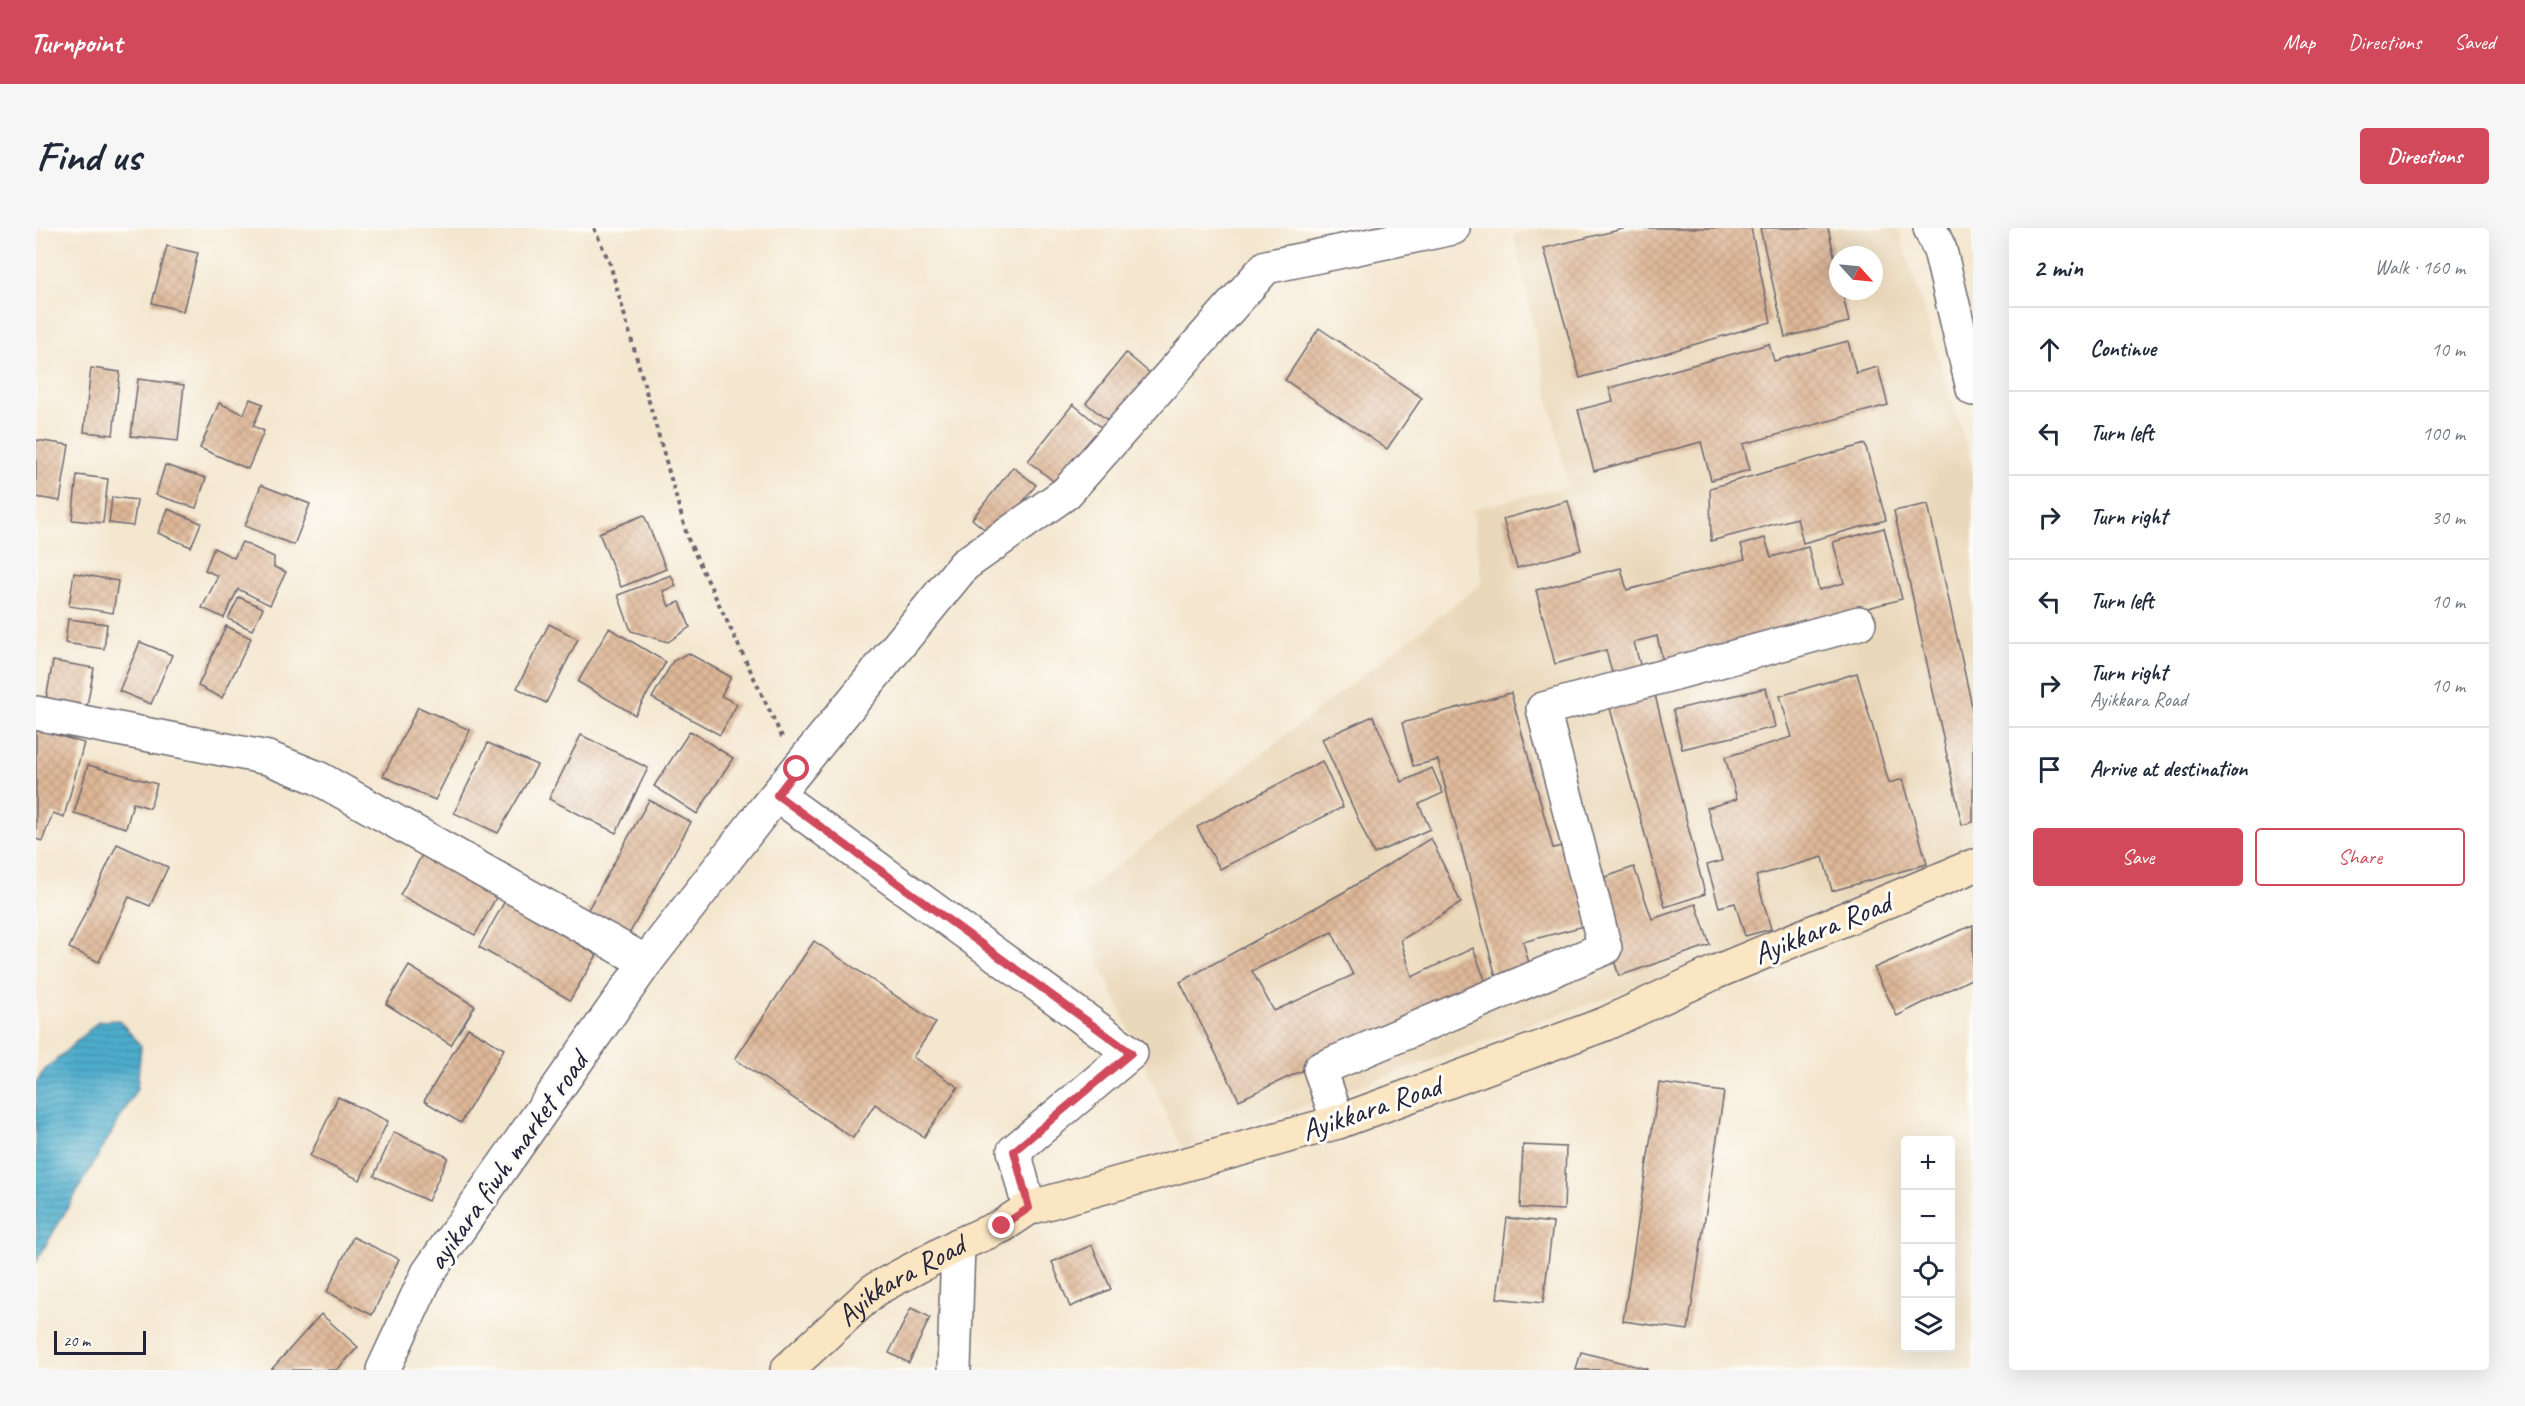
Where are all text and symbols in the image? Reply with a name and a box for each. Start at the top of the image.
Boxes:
text: Turnpoint [30,25,122,60]
text: Map [2283,29,2315,55]
text: Directions [2348,29,2421,55]
text: Saved [2454,29,2495,55]
button: Directions [2360,128,2489,184]
text: Find us [36,130,141,183]
north arrow [1829,246,1883,300]
text: 2 min [2033,251,2083,284]
text: Walk · 160 m [2375,255,2465,280]
icon: ahead [2033,333,2066,366]
text: Continue [2090,335,2156,363]
text: 10 m [2431,337,2465,362]
icon: left [2033,417,2066,450]
text: Turn left [2090,419,2154,447]
text: 100 m [2422,421,2465,446]
icon: right [2033,501,2066,534]
text: Turn right [2090,503,2167,531]
text: 30 m [2431,505,2465,530]
icon: left [2033,585,2066,618]
text: Turn left [2090,587,2154,615]
text: 10 m [2431,589,2465,614]
text: Turn right [2090,659,2167,687]
icon: right [2033,669,2066,702]
text: 10 m [2431,673,2465,698]
text: Ayikkara Road [2090,687,2187,712]
icon: arrive [2033,753,2066,786]
route start [783,755,809,781]
text: Arrive at destination [2090,755,2247,783]
button: Save [2033,828,2243,886]
button: Share [2255,828,2465,886]
street label: Ayikkara Road [1748,882,1900,973]
street label: ayikara fiwh market road [417,1041,599,1277]
street label: Ayikkara Road [1296,1065,1450,1150]
map controls [1901,1136,1955,1352]
button: + [1901,1136,1955,1190]
button: − [1901,1190,1955,1244]
route end [988,1212,1014,1238]
street label: Ayikkara Road [828,1224,975,1334]
button: locate [1901,1244,1955,1298]
button: layers [1901,1298,1955,1352]
scale bar [54,1328,146,1356]
text: 20 m [63,1331,90,1351]

